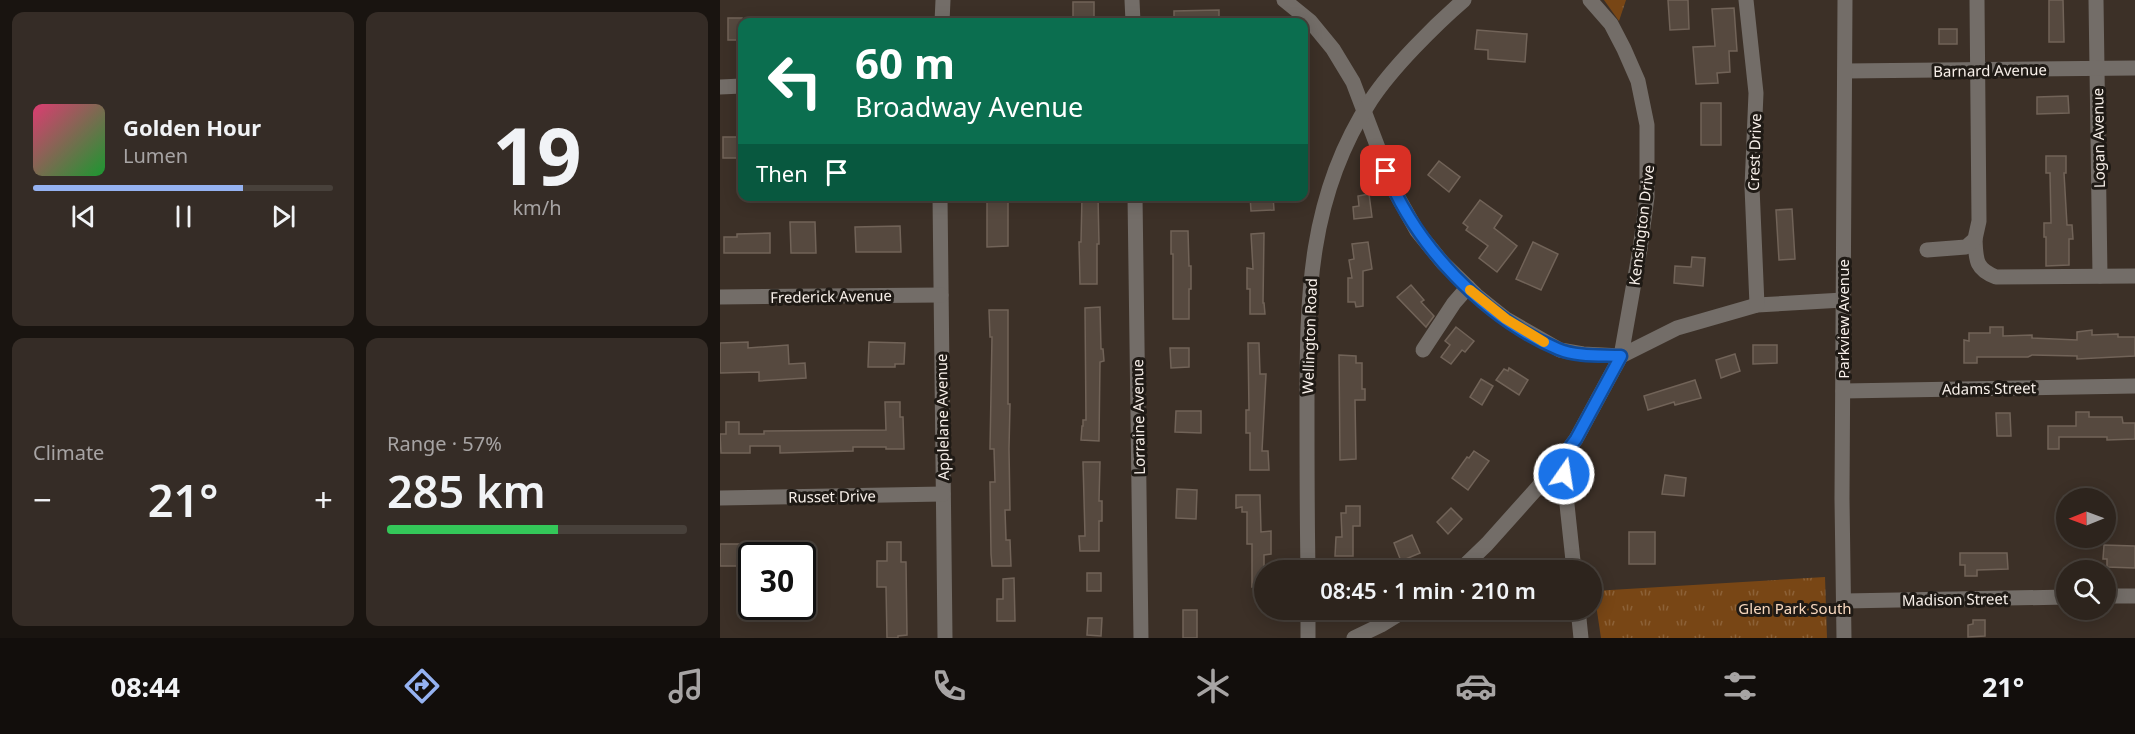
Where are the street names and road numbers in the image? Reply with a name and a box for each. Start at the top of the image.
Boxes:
street label: Barnard Avenue [1933,59,2047,81]
street label: Logan Avenue [2087,88,2109,188]
street label: Crest Drive [1743,113,1765,191]
street label: Kensington Drive [1624,164,1658,286]
street label: Parkview Avenue [1833,259,1853,379]
street label: Wellington Road [1297,278,1321,394]
street label: Frederick Avenue [770,285,892,307]
street label: Applelane Avenue [931,353,953,481]
street label: Lorraine Avenue [1127,359,1149,475]
street label: Adams Street [1942,377,2037,399]
street label: Russet Drive [788,485,876,507]
street label: Madison Street [1902,588,2009,610]

